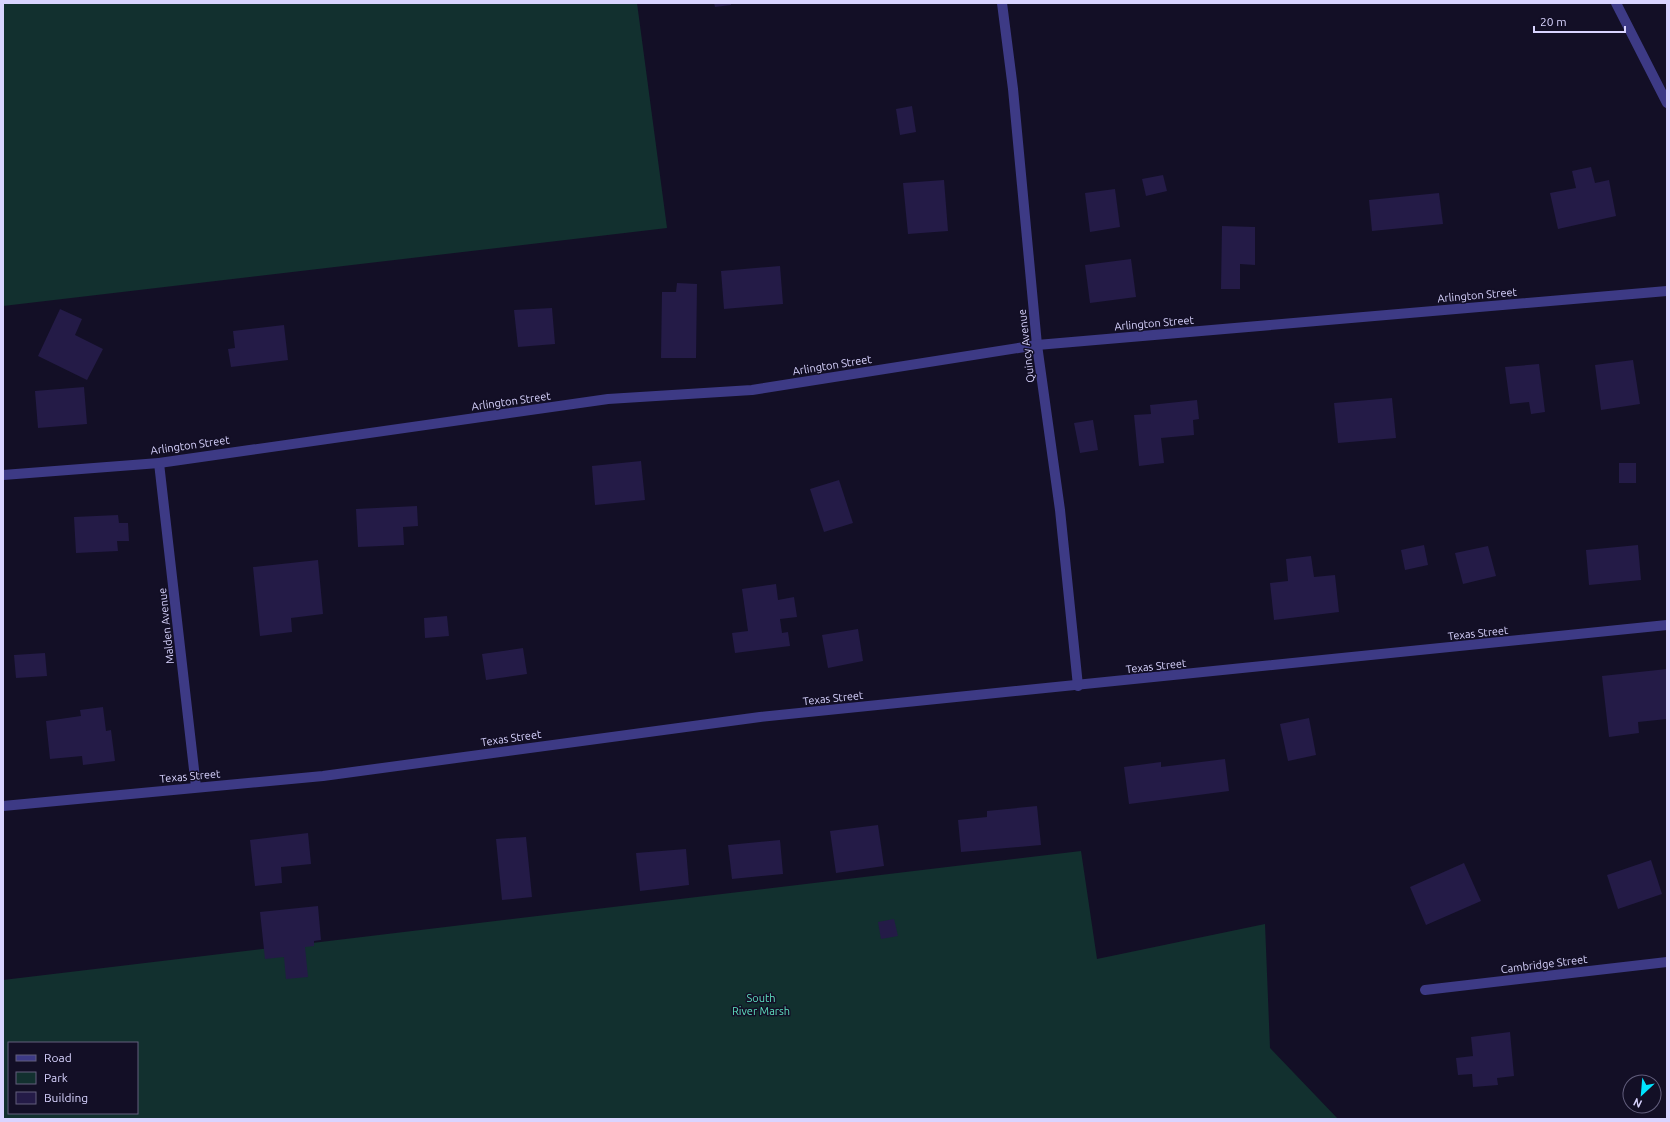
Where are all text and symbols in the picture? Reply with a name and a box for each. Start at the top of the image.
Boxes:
scale bar [1534,8,1625,34]
text: 20 m [1540,15,1567,28]
street label: Arlington Street [1437,285,1518,304]
street label: Quincy Avenue [1016,309,1036,383]
street label: Arlington Street [1114,313,1195,332]
street label: Arlington Street [792,353,873,377]
street label: Arlington Street [471,389,552,412]
street label: Arlington Street [150,433,231,456]
street label: Malden Avenue [156,587,176,665]
street label: Texas Street [1447,624,1510,642]
street label: Texas Street [1125,657,1188,675]
street label: Texas Street [802,689,865,707]
street label: Texas Street [480,728,543,748]
street label: Texas Street [159,767,222,785]
street label: Cambridge Street [1500,953,1589,975]
park label: South River Marsh [732,992,790,1017]
legend [8,1042,138,1114]
text: Road [44,1051,72,1064]
text: Park [44,1071,68,1084]
north arrow [1622,1074,1662,1114]
text: Building [44,1091,88,1104]
text: N [1631,1096,1644,1110]

